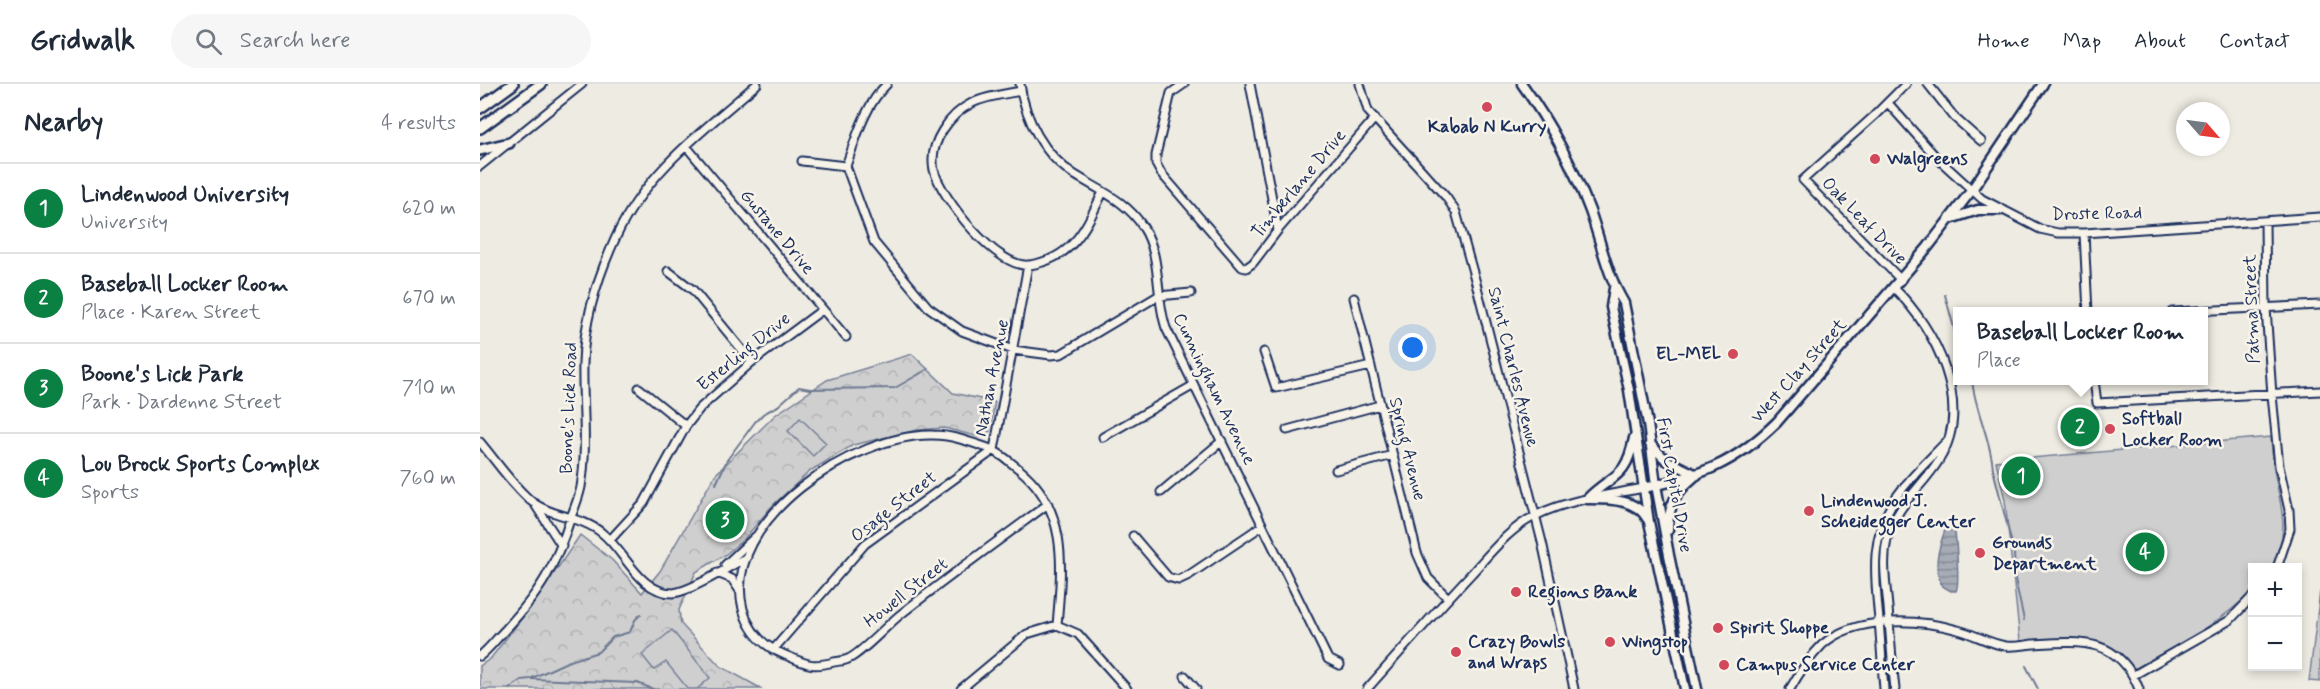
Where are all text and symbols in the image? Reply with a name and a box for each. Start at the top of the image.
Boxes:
search box [171,14,591,68]
text: Gridwalk [30,23,135,60]
icon: search [192,25,225,58]
text: Search here [240,27,351,55]
text: Home [1978,27,2030,55]
text: Map [2063,27,2101,55]
text: About [2134,27,2186,55]
text: Contact [2219,27,2290,55]
marker: Kabab N Kurry [1480,100,1494,114]
north arrow [2176,102,2230,156]
text: Nearby [24,106,103,140]
text: 4 results [381,110,456,137]
place label: Kabab N Kurry [1428,115,1546,139]
street label: Timberlane Drive [1246,124,1352,244]
place label: Walgreens [1886,147,1968,173]
marker: Walgreens [1868,152,1882,166]
street label: Oak Leaf Drive [1816,172,1912,270]
text: Lindenwood University [81,181,289,209]
street label: Gustane Drive [734,184,820,280]
text: 1 [39,195,48,222]
text: 620 m [402,195,456,222]
street label: Droste Road [2052,201,2142,227]
text: University [81,209,168,236]
street label: Patma Street [2238,253,2266,364]
text: Baseball Locker Room [81,271,288,299]
street label: Saint Charles Avenue [1481,284,1545,450]
text: 2 [39,285,48,312]
text: 670 m [402,285,456,312]
text: Place · Karen Street [81,299,260,326]
street label: Esterling Drive [692,307,797,399]
popup [1953,307,2208,385]
street label: Cunningham Avenue [1165,309,1261,470]
street label: West Clay Street [1746,313,1853,428]
street label: Nathan Avenue [969,317,1015,439]
text: Baseball Locker Room [1977,319,2184,347]
your location [1398,333,1427,362]
street label: Boone's Lick Road [555,342,583,474]
place label: EL-MEL [1656,342,1721,366]
marker: EL-MEL [1726,347,1740,361]
text: Place [1977,347,2021,374]
text: Boone's Lick Park [81,361,243,389]
text: 3 [39,375,48,402]
text: 710 m [402,375,456,402]
text: Park · Dardenne Street [81,389,282,416]
street label: Spring Avenue [1381,395,1431,504]
pin: 2 [2060,404,2100,450]
place label: Softball Locker Room [2122,407,2223,452]
street label: First Capitol Drive [1650,416,1698,554]
marker: Softball Locker Room [2103,422,2117,436]
text: Lou Brock Sports Complex [81,451,319,479]
pin: 1 [2002,454,2040,498]
text: 4 [38,465,49,492]
text: 760 m [399,465,456,492]
street label: Osage Street [846,466,943,550]
text: Sports [81,479,139,506]
place label: Lindenwood J. Scheidegger Center [1821,489,1976,536]
pin: 3 [706,498,744,542]
marker: Lindenwood J. Scheidegger Center [1802,504,1816,518]
pin: 4 [2126,530,2164,574]
place label: Grounds Department [1992,531,2097,576]
marker: Grounds Department [1973,546,1987,560]
street label: Howell Street [859,552,953,633]
map controls [2248,563,2302,671]
button: + [2248,563,2302,617]
place label: Regions Bank [1528,580,1637,606]
marker: Regions Bank [1509,585,1523,599]
place label: Spirit Shoppe [1730,616,1829,640]
button: − [2248,617,2302,671]
marker: Spirit Shoppe [1711,621,1725,635]
place label: Crazy Bowls and Wraps [1468,630,1565,675]
place label: Wingstop [1621,630,1688,656]
marker: Wingstop [1603,635,1617,649]
marker: Crazy Bowls and Wraps [1449,645,1463,659]
place label: Campus Service Center [1736,653,1915,677]
marker: Campus Service Center [1717,658,1731,672]

